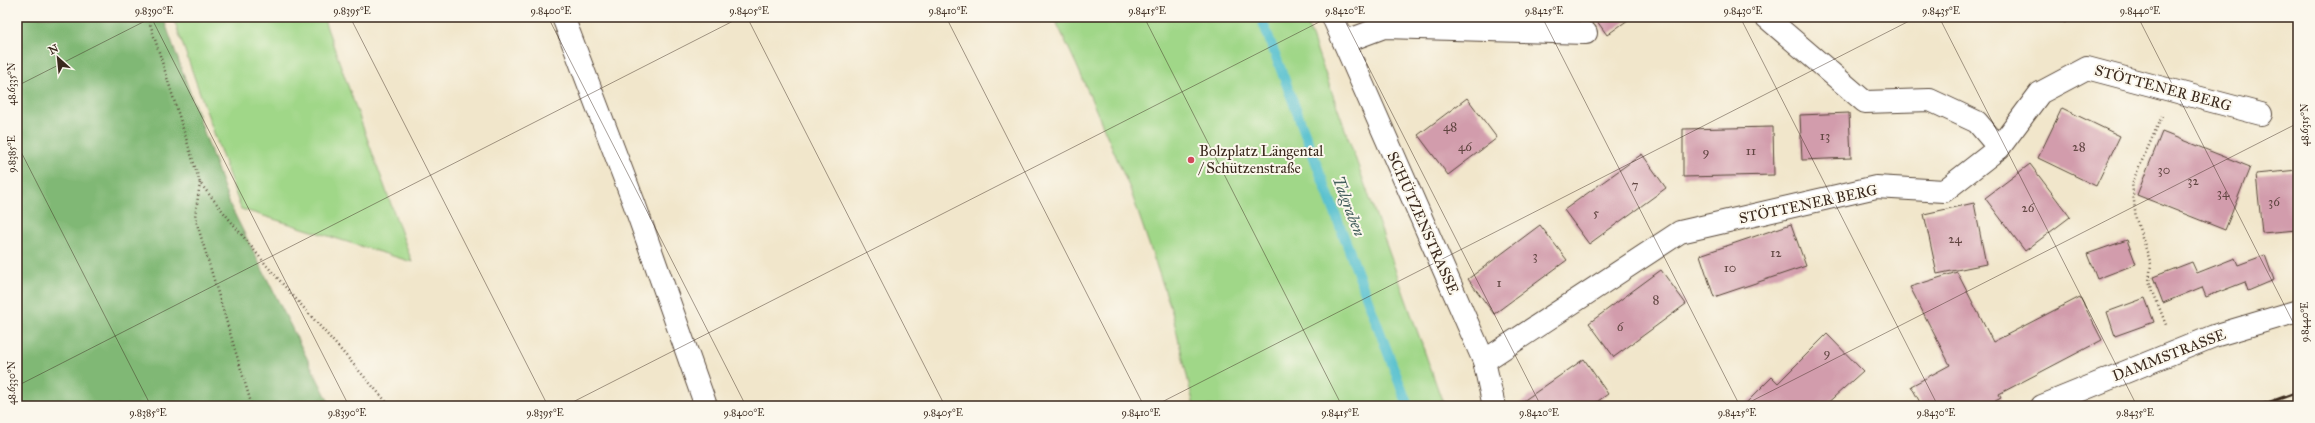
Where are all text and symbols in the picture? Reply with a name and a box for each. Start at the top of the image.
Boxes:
text: 9.8390°E [135,5,173,17]
text: 9.8395°E [333,5,371,17]
text: 9.8400°E [531,5,571,17]
text: 9.8405°E [729,5,769,17]
text: 9.8410°E [929,5,967,17]
text: 9.8415°E [1128,5,1166,17]
text: 9.8420°E [1325,5,1365,17]
text: 9.8425°E [1525,5,1563,17]
text: 9.8430°E [1724,5,1762,17]
text: 9.8435°E [1922,5,1960,17]
text: 9.8440°E [2120,5,2160,17]
north arrow [38,38,78,78]
text: N [47,41,61,57]
street label: STÖTTENER BERG [2093,60,2234,115]
text: 48.6335°N [6,62,18,105]
text: 48.6315°N [2299,103,2311,146]
house number: 48 [1443,119,1457,135]
house number: 13 [1820,128,1830,144]
text: 9.8385°E [6,135,18,173]
house number: 46 [1458,139,1472,155]
house number: 28 [2072,139,2086,155]
place label: Bolzplatz Längental / Schützenstraße [1198,142,1324,177]
house number: 11 [1746,143,1756,159]
house number: 9 [1703,144,1710,160]
street label: SCHÜTZENSTRASSE [1383,148,1464,297]
marker: Bolzplatz Längental / Schützenstraße [1186,155,1196,165]
house number: 30 [2158,162,2170,178]
water label: Talgraben [1329,173,1369,239]
house number: 32 [2187,173,2199,189]
house number: 7 [1632,177,1639,193]
street label: STÖTTENER BERG [1737,180,1879,227]
house number: 34 [2217,185,2230,201]
house number: 36 [2268,194,2280,210]
house number: 26 [2021,200,2035,216]
house number: 5 [1593,205,1599,221]
house number: 24 [1948,231,1963,247]
house number: 12 [1770,245,1782,261]
house number: 3 [1532,248,1538,264]
house number: 10 [1724,260,1736,276]
house number: 1 [1496,275,1502,291]
house number: 8 [1653,292,1660,308]
text: 9.8440°E [2299,302,2311,342]
house number: 6 [1617,319,1624,335]
street label: DAMMSTRASSE [2110,325,2229,385]
house number: 9 [1824,345,1831,361]
text: 48.6330°N [6,360,18,405]
text: 9.8385°E [129,407,167,419]
text: 9.8390°E [328,407,366,419]
text: 9.8395°E [526,407,564,419]
text: 9.8400°E [724,407,764,419]
text: 9.8405°E [923,407,963,419]
text: 9.8410°E [1122,407,1160,419]
text: 9.8415°E [1321,407,1359,419]
text: 9.8420°E [1519,407,1559,419]
text: 9.8425°E [1718,407,1756,419]
text: 9.8430°E [1917,407,1955,419]
text: 9.8435°E [2116,407,2154,419]

